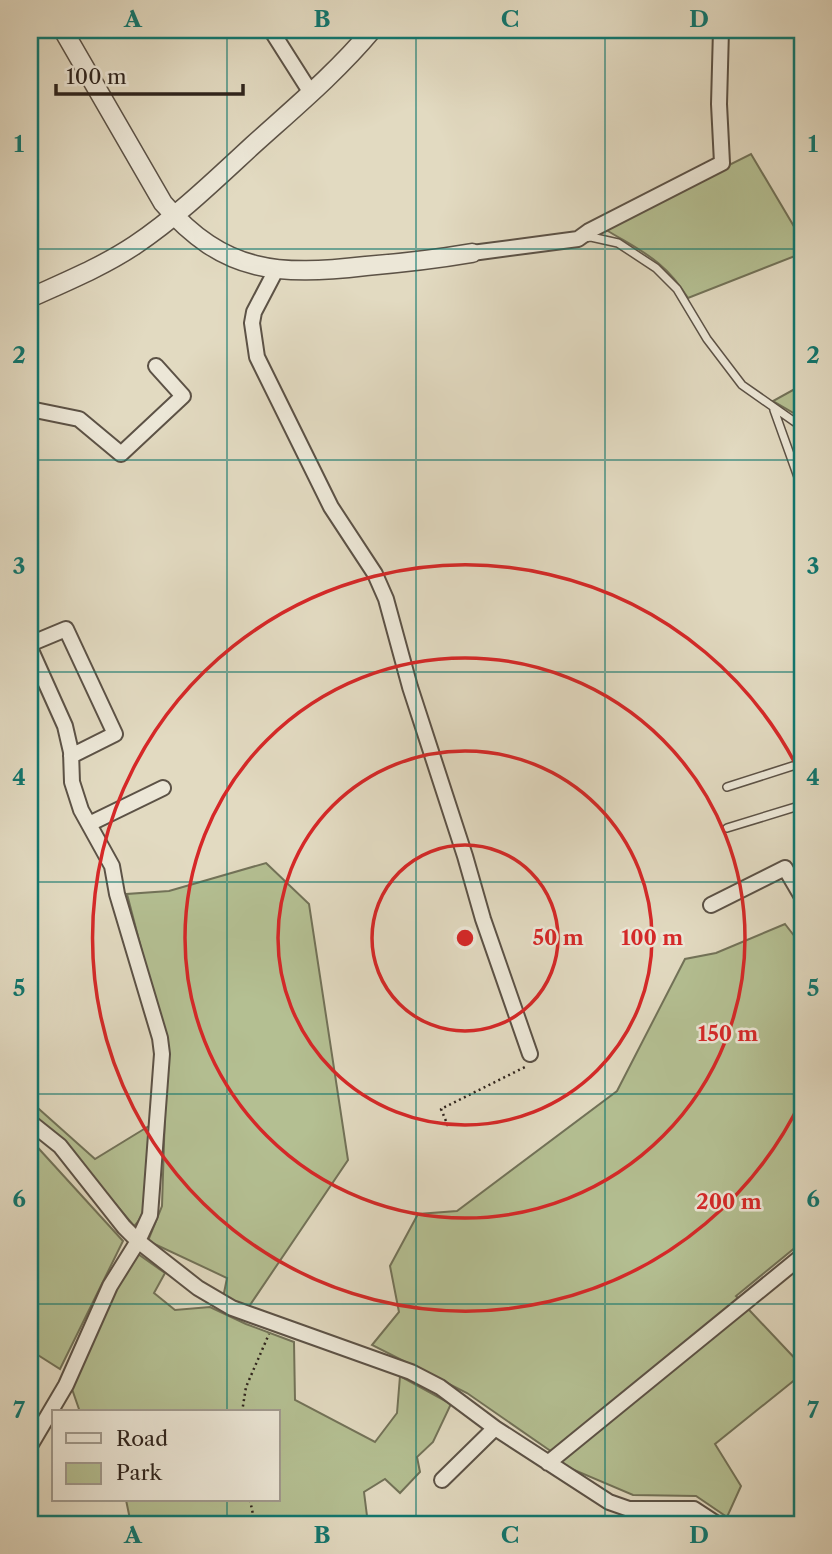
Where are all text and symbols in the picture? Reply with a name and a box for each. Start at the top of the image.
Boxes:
text: A [123,5,143,33]
text: B [313,5,331,33]
text: C [501,5,519,33]
text: D [689,5,709,33]
scale bar [56,52,243,96]
text: 100 m [66,64,127,89]
text: 1 [14,130,25,158]
text: 1 [808,130,819,158]
text: 2 [12,341,26,369]
text: 2 [806,341,820,369]
text: 3 [13,552,26,580]
text: 3 [807,552,820,580]
text: 4 [12,763,26,791]
text: 4 [806,763,820,791]
text: 50 m [532,925,584,950]
text: 100 m [621,925,683,950]
centre of rings [453,926,477,950]
text: 5 [13,974,25,1002]
text: 5 [807,974,819,1002]
text: 150 m [698,1021,758,1046]
text: 6 [12,1185,26,1213]
text: 6 [806,1185,820,1213]
text: 200 m [696,1189,762,1214]
text: 7 [13,1396,25,1424]
text: 7 [807,1396,819,1424]
legend [52,1410,280,1502]
text: Road [116,1426,168,1451]
text: Park [116,1460,162,1485]
text: A [123,1521,143,1549]
text: B [313,1521,331,1549]
text: C [501,1521,519,1549]
text: D [689,1521,709,1549]

